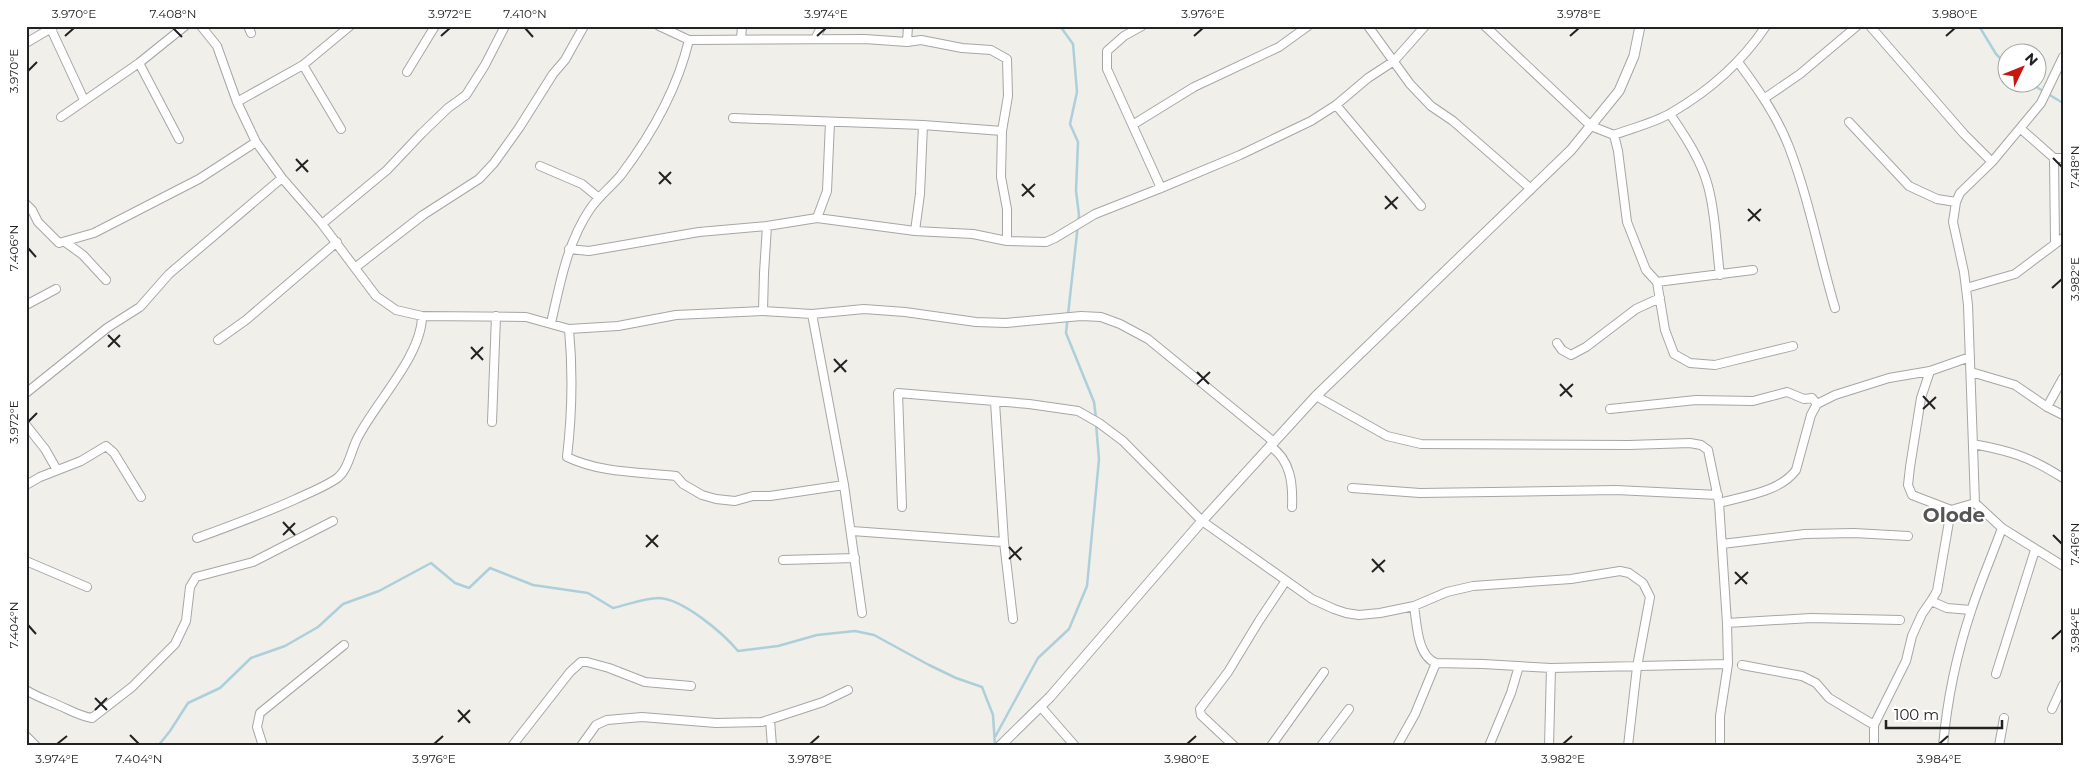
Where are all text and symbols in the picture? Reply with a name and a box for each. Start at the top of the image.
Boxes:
text: 3.970°E [52,6,96,21]
text: 7.408°N [149,6,197,21]
text: 3.972°E [428,6,472,21]
text: 7.410°N [503,6,547,21]
text: 3.974°E [804,6,848,21]
text: 3.976°E [1181,6,1225,21]
text: 3.978°E [1557,6,1601,21]
text: 3.980°E [1932,6,1978,21]
north arrow [1996,42,2046,92]
text: 3.970°E [6,49,21,93]
text: N [2021,49,2042,69]
text: 7.418°N [2067,145,2082,189]
text: 7.406°N [6,225,21,271]
text: 3.982°E [2067,257,2082,301]
text: 3.972°E [6,400,21,444]
district label: Olode [1923,503,1985,527]
text: 7.416°N [2067,523,2082,565]
text: 7.404°N [6,601,21,649]
text: 3.984°E [2067,608,2082,652]
scale bar [1886,697,2003,729]
text: 100 m [1894,705,1939,724]
text: 3.974°E [35,751,79,766]
text: 7.404°N [115,751,163,766]
text: 3.976°E [412,751,456,766]
text: 3.978°E [788,751,832,766]
text: 3.980°E [1164,751,1210,766]
text: 3.982°E [1541,751,1585,766]
text: 3.984°E [1917,751,1961,766]

